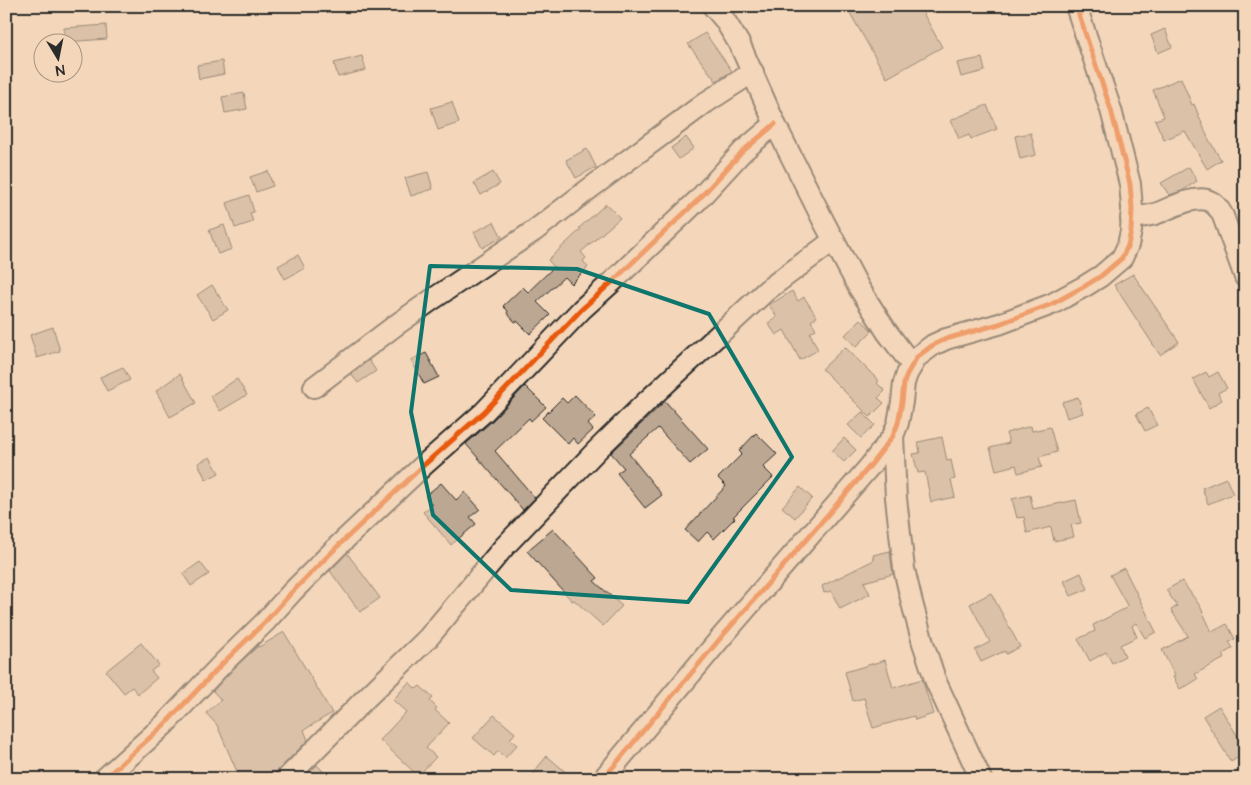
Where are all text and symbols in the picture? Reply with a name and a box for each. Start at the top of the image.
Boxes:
north arrow [32,32,82,82]
text: N [54,59,66,80]

